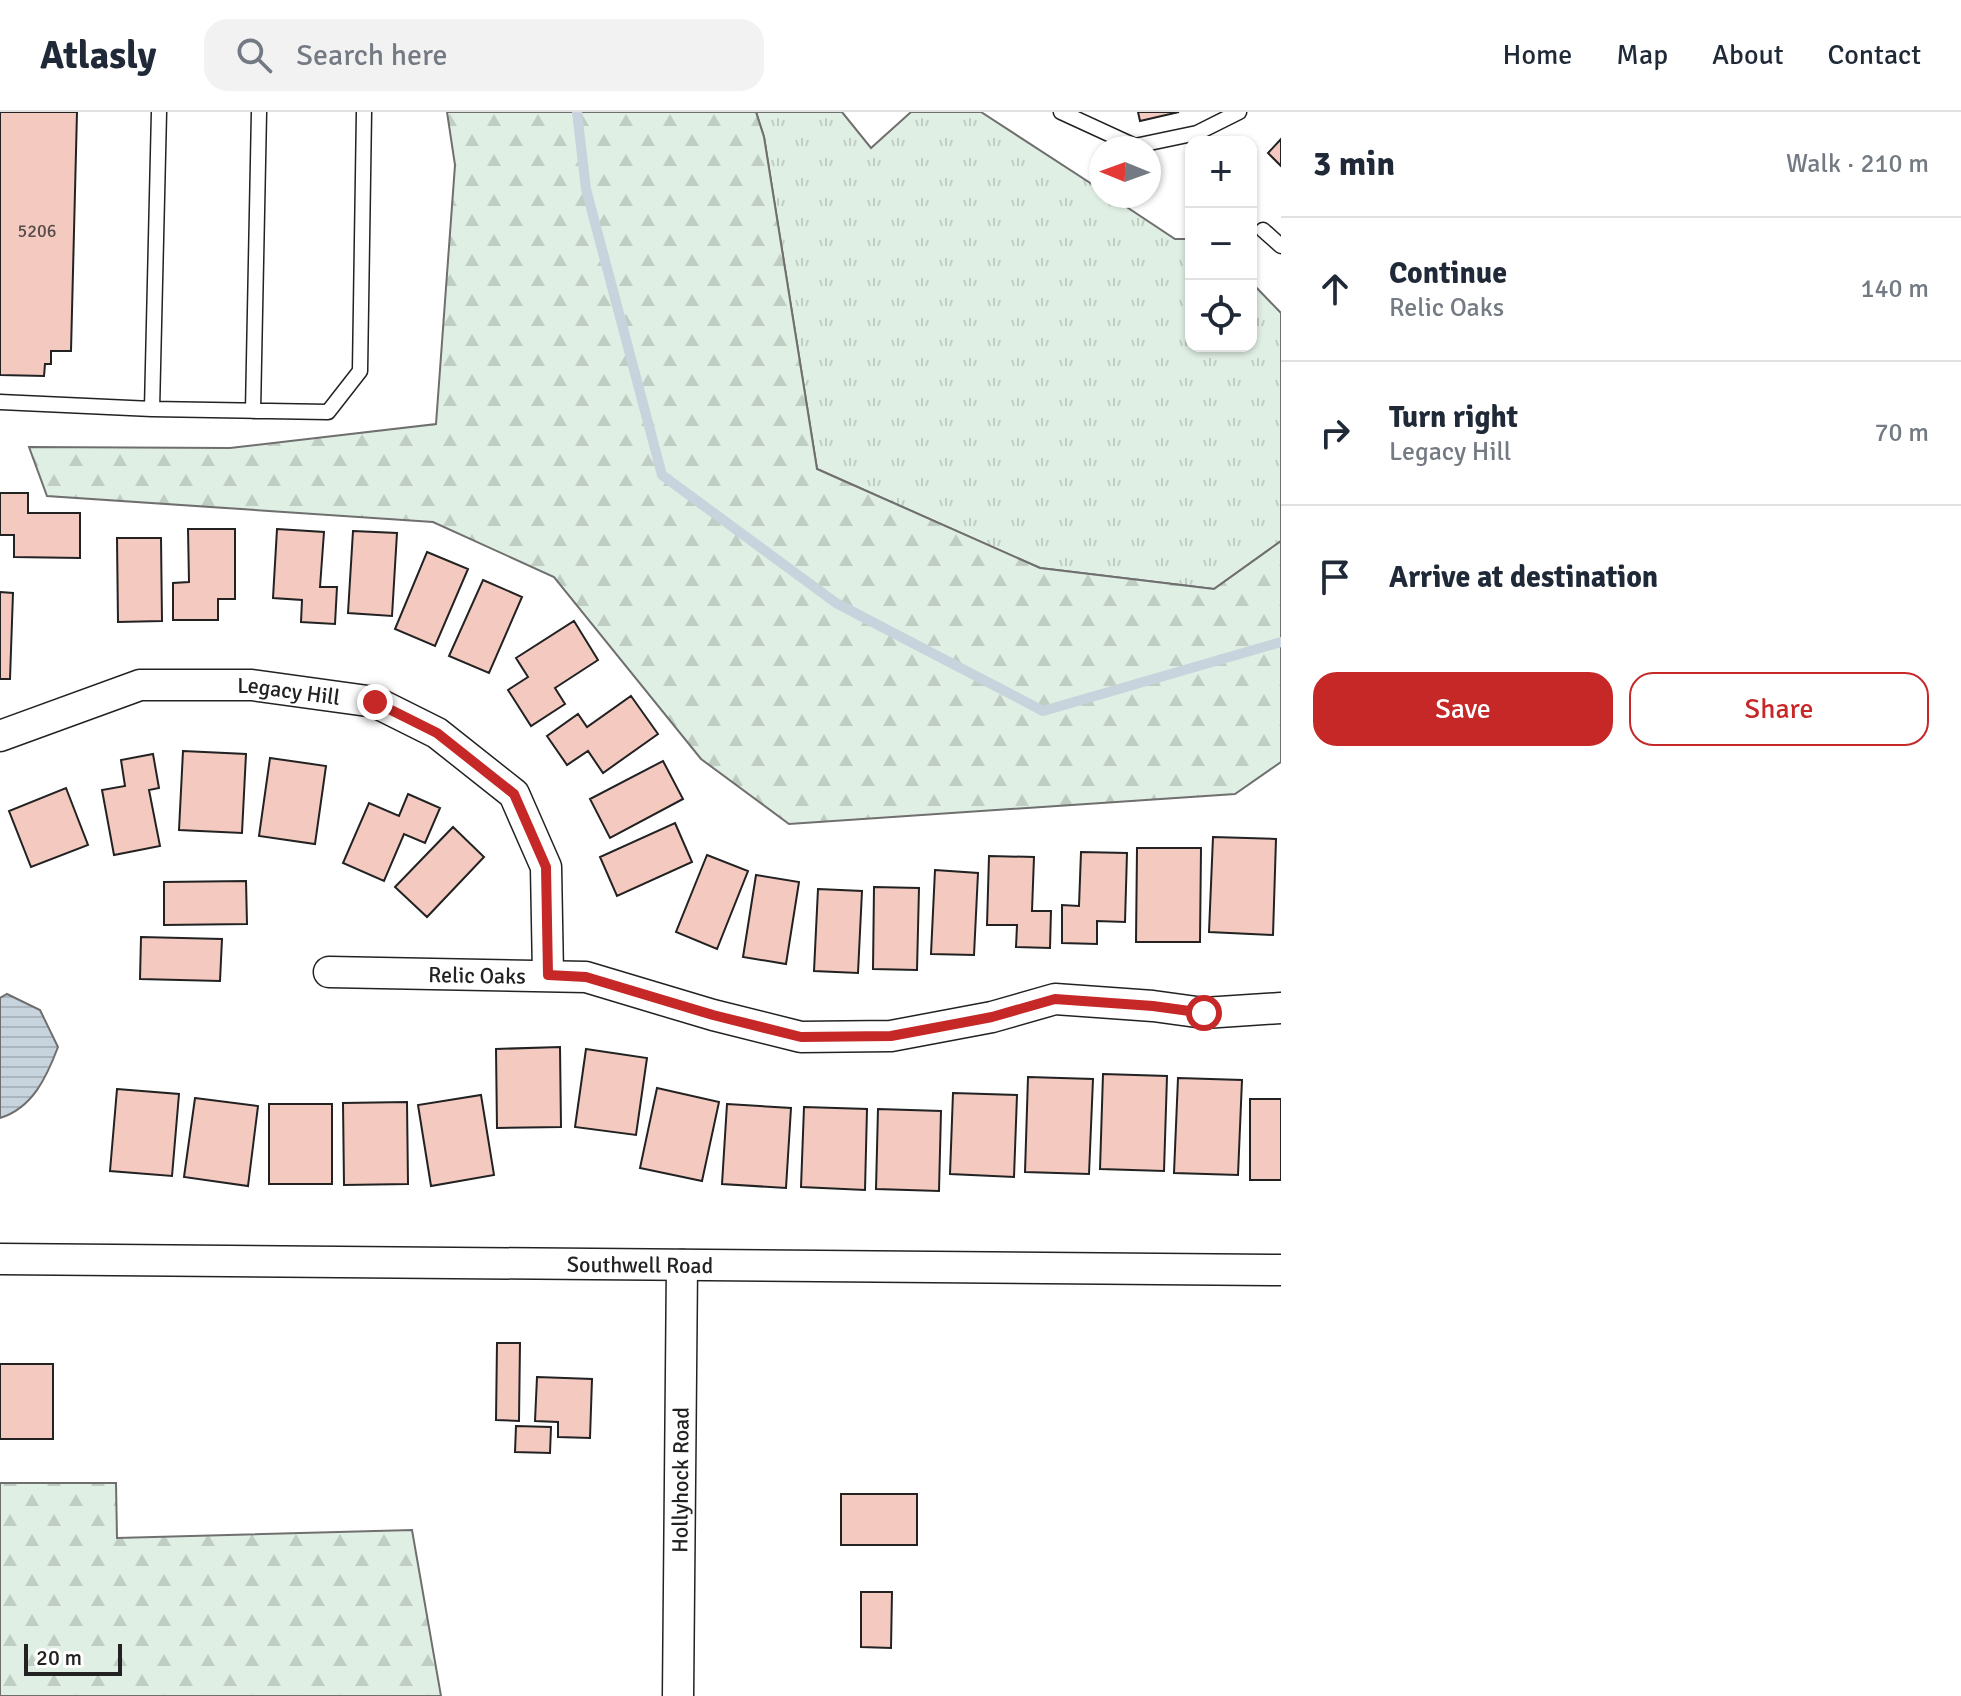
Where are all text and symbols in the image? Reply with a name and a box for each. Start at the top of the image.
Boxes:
search box [204,19,764,91]
text: Atlasly [40,32,156,79]
icon: search [232,33,276,77]
text: Search here [296,37,448,74]
text: Home [1503,38,1572,72]
text: Map [1616,38,1668,72]
text: About [1712,38,1784,72]
text: Contact [1828,38,1921,72]
north arrow [1089,136,1161,208]
map controls [1185,136,1257,352]
button: + [1185,136,1257,208]
text: 3 min [1313,143,1395,185]
text: Walk · 210 m [1786,148,1929,180]
button: − [1185,208,1257,280]
house number: 5206 [18,220,56,242]
text: Continue [1389,255,1507,292]
icon: ahead [1313,267,1357,311]
text: 140 m [1860,273,1929,305]
button: locate [1185,280,1257,352]
text: Relic Oaks [1389,292,1504,324]
text: Turn right [1389,399,1518,436]
icon: right [1313,411,1357,455]
text: 70 m [1874,417,1929,449]
text: Legacy Hill [1389,436,1511,468]
icon: arrive [1313,555,1357,599]
text: Arrive at destination [1389,559,1658,596]
street label: Legacy Hill [237,672,342,711]
button: Save [1313,672,1613,746]
button: Share [1629,672,1929,746]
route end [357,684,393,720]
street label: Relic Oaks [428,961,526,990]
route start [1186,995,1222,1031]
street label: Southwell Road [567,1251,713,1279]
street label: Hollyhock Road [666,1407,695,1553]
scale bar [24,1640,122,1676]
text: 20 m [36,1644,82,1671]

